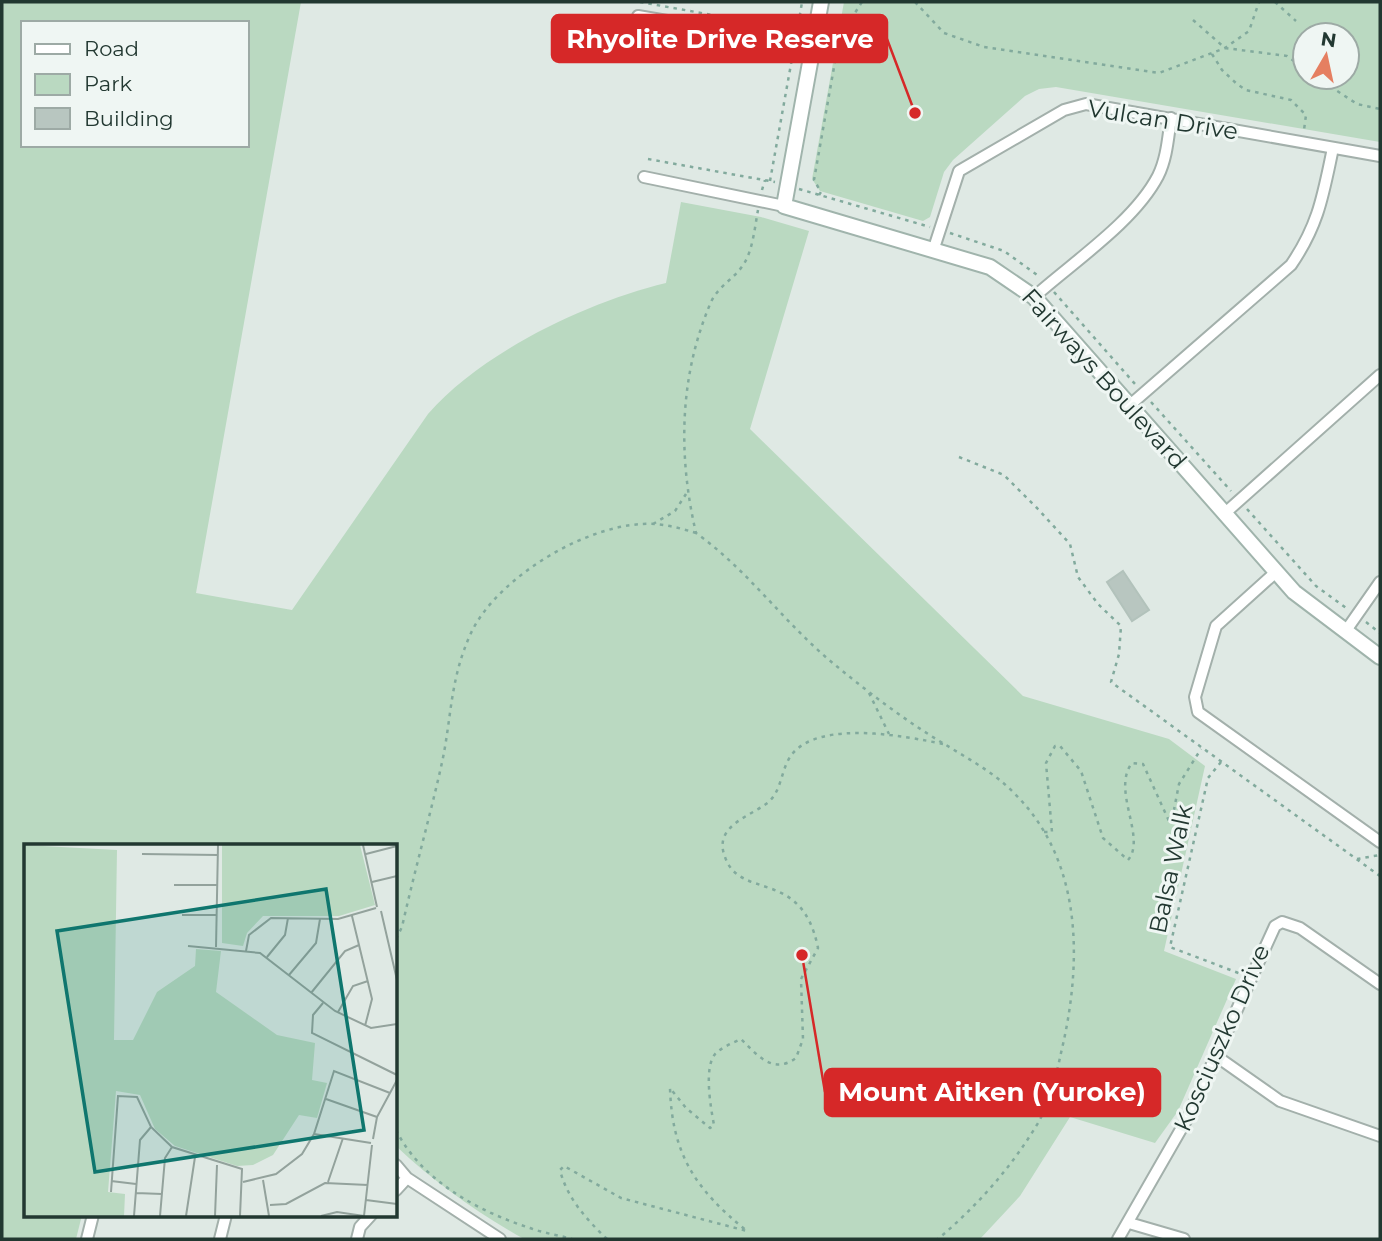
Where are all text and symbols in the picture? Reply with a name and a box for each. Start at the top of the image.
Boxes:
callout: Rhyolite Drive Reserve [552,15,887,62]
legend [21,21,248,147]
north arrow [1291,21,1361,91]
text: Rhyolite Drive Reserve [566,23,874,55]
text: N [1319,27,1338,52]
text: Road [84,36,139,61]
text: Park [84,71,132,96]
street label: Vulcan Drive [1086,93,1240,146]
text: Building [84,106,174,131]
street label: Fairways Boulevard [1016,282,1193,475]
street label: Balsa Walk [1143,801,1198,936]
inset map [24,844,397,1216]
street label: Kosciuszko Drive [1167,940,1276,1136]
callout: Mount Aitken (Yuroke) [825,1069,1160,1116]
text: Mount Aitken (Yuroke) [838,1076,1146,1108]

